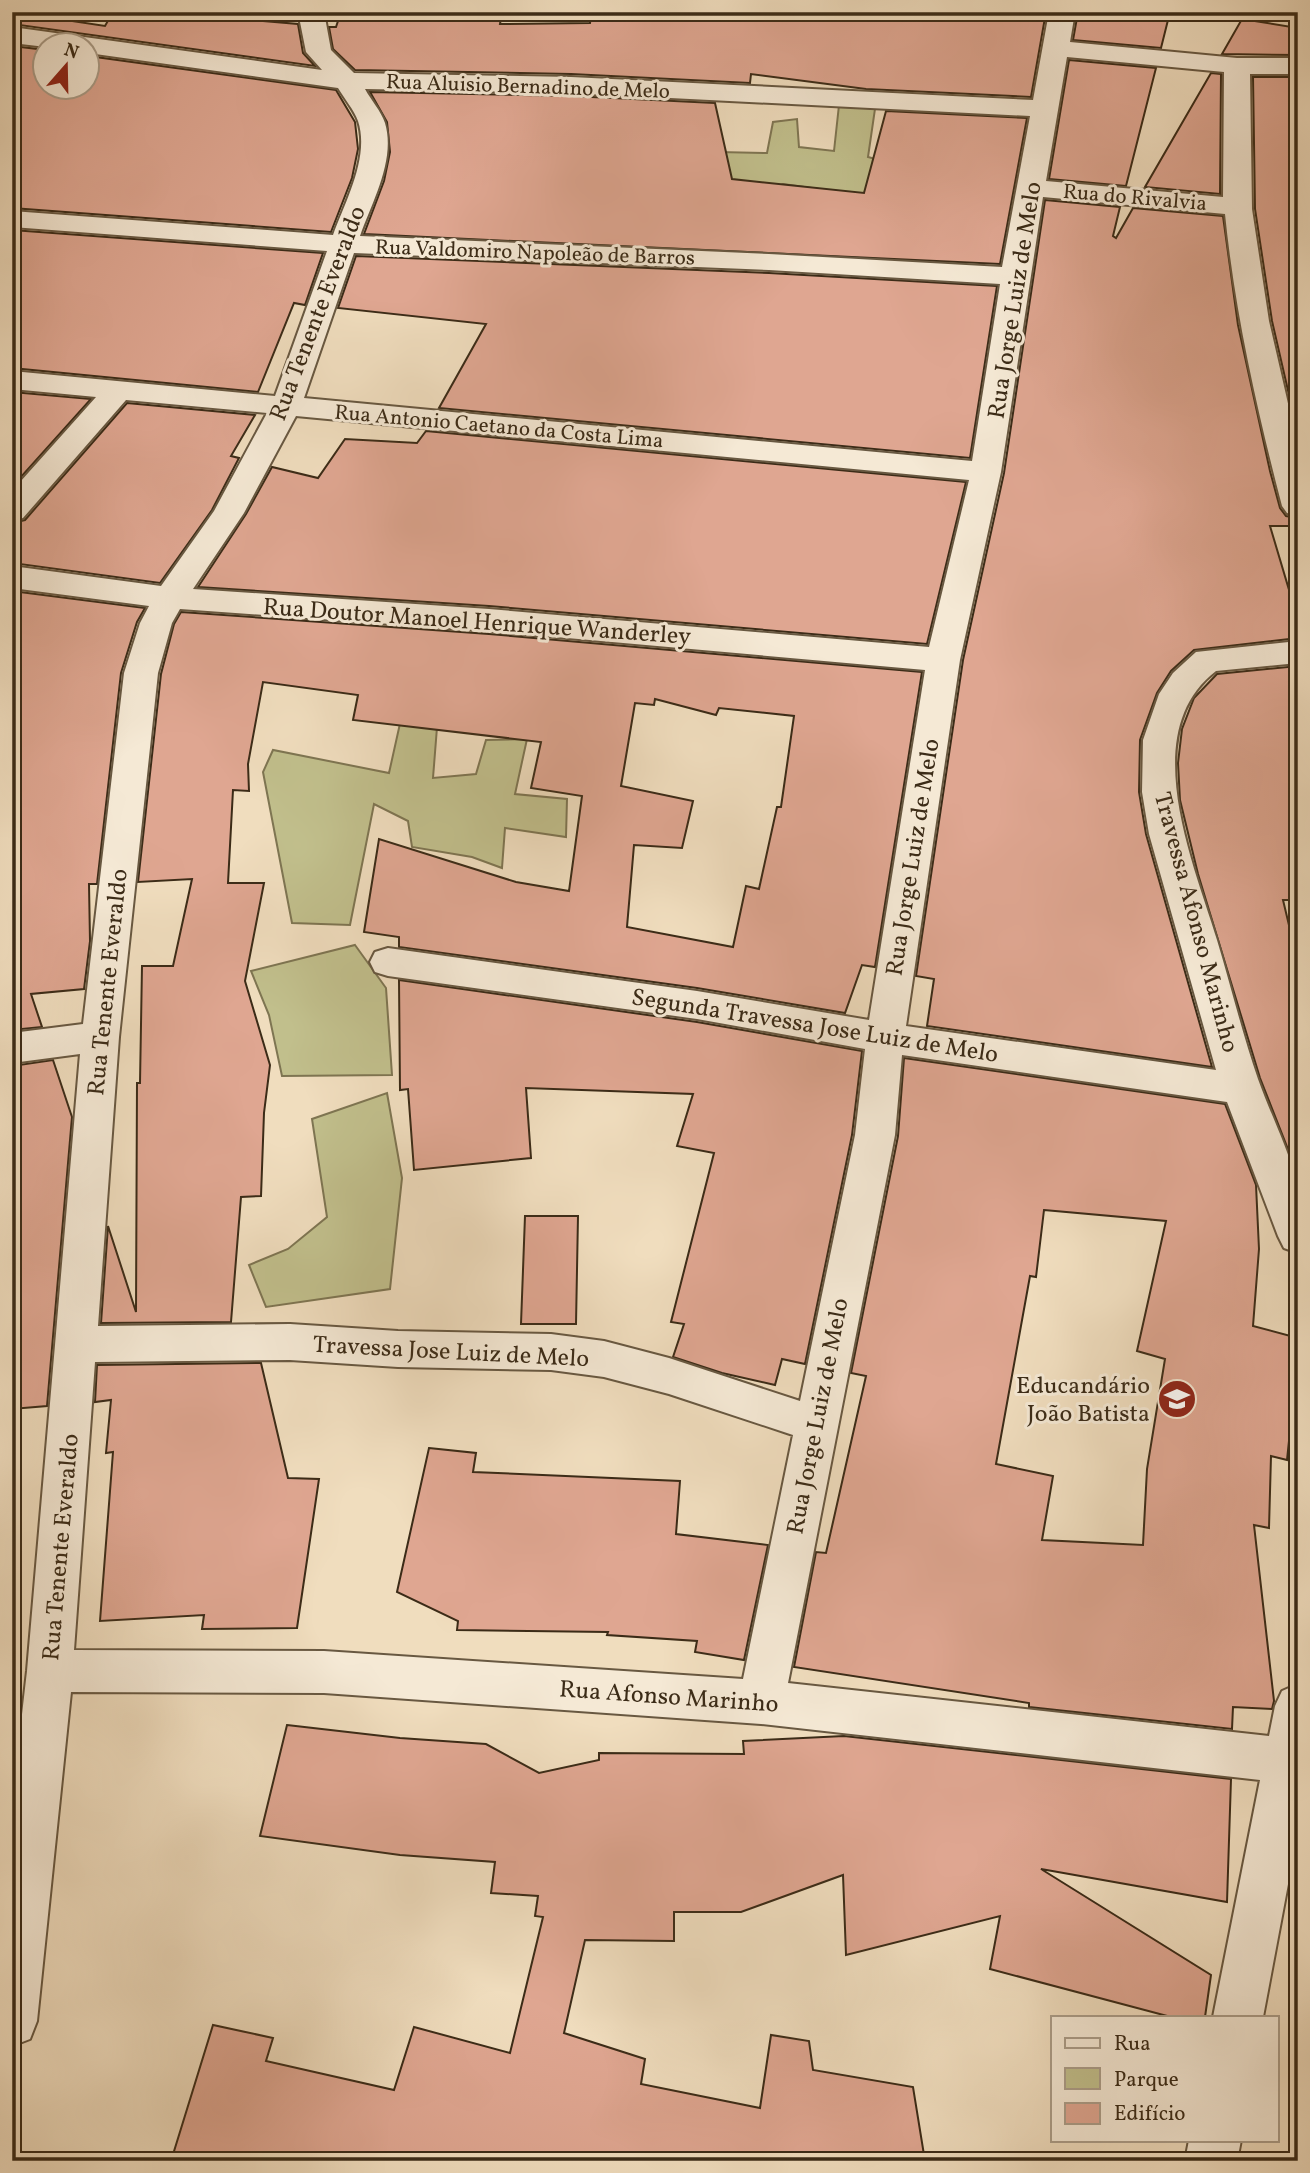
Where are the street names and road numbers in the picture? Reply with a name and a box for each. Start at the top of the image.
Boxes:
street label: Rua Aluisio Bernadino de Melo [385,68,670,107]
street label: Rua do Rivalvia [1062,178,1208,219]
street label: Rua Jorge Luiz de Melo [980,179,1052,421]
street label: Rua Tenente Everaldo [262,201,376,426]
street label: Rua Valdomiro Napoleão de Barros [375,233,695,274]
street label: Rua Antonio Caetano da Costa Lima [333,399,665,456]
street label: Rua Doutor Manoel Henrique Wanderley [262,591,692,655]
street label: Rua Jorge Luiz de Melo [878,736,950,978]
street label: Travessa Afonso Marinho [1144,788,1246,1057]
street label: Rua Tenente Everaldo [80,867,138,1097]
street label: Segunda Travessa Jose Luiz de Melo [629,981,1000,1073]
street label: Rua Jorge Luiz de Melo [779,1295,859,1537]
street label: Travessa Jose Luiz de Melo [312,1329,590,1377]
street label: Rua Tenente Everaldo [35,1432,89,1662]
street label: Rua Afonso Marinho [558,1673,780,1723]

